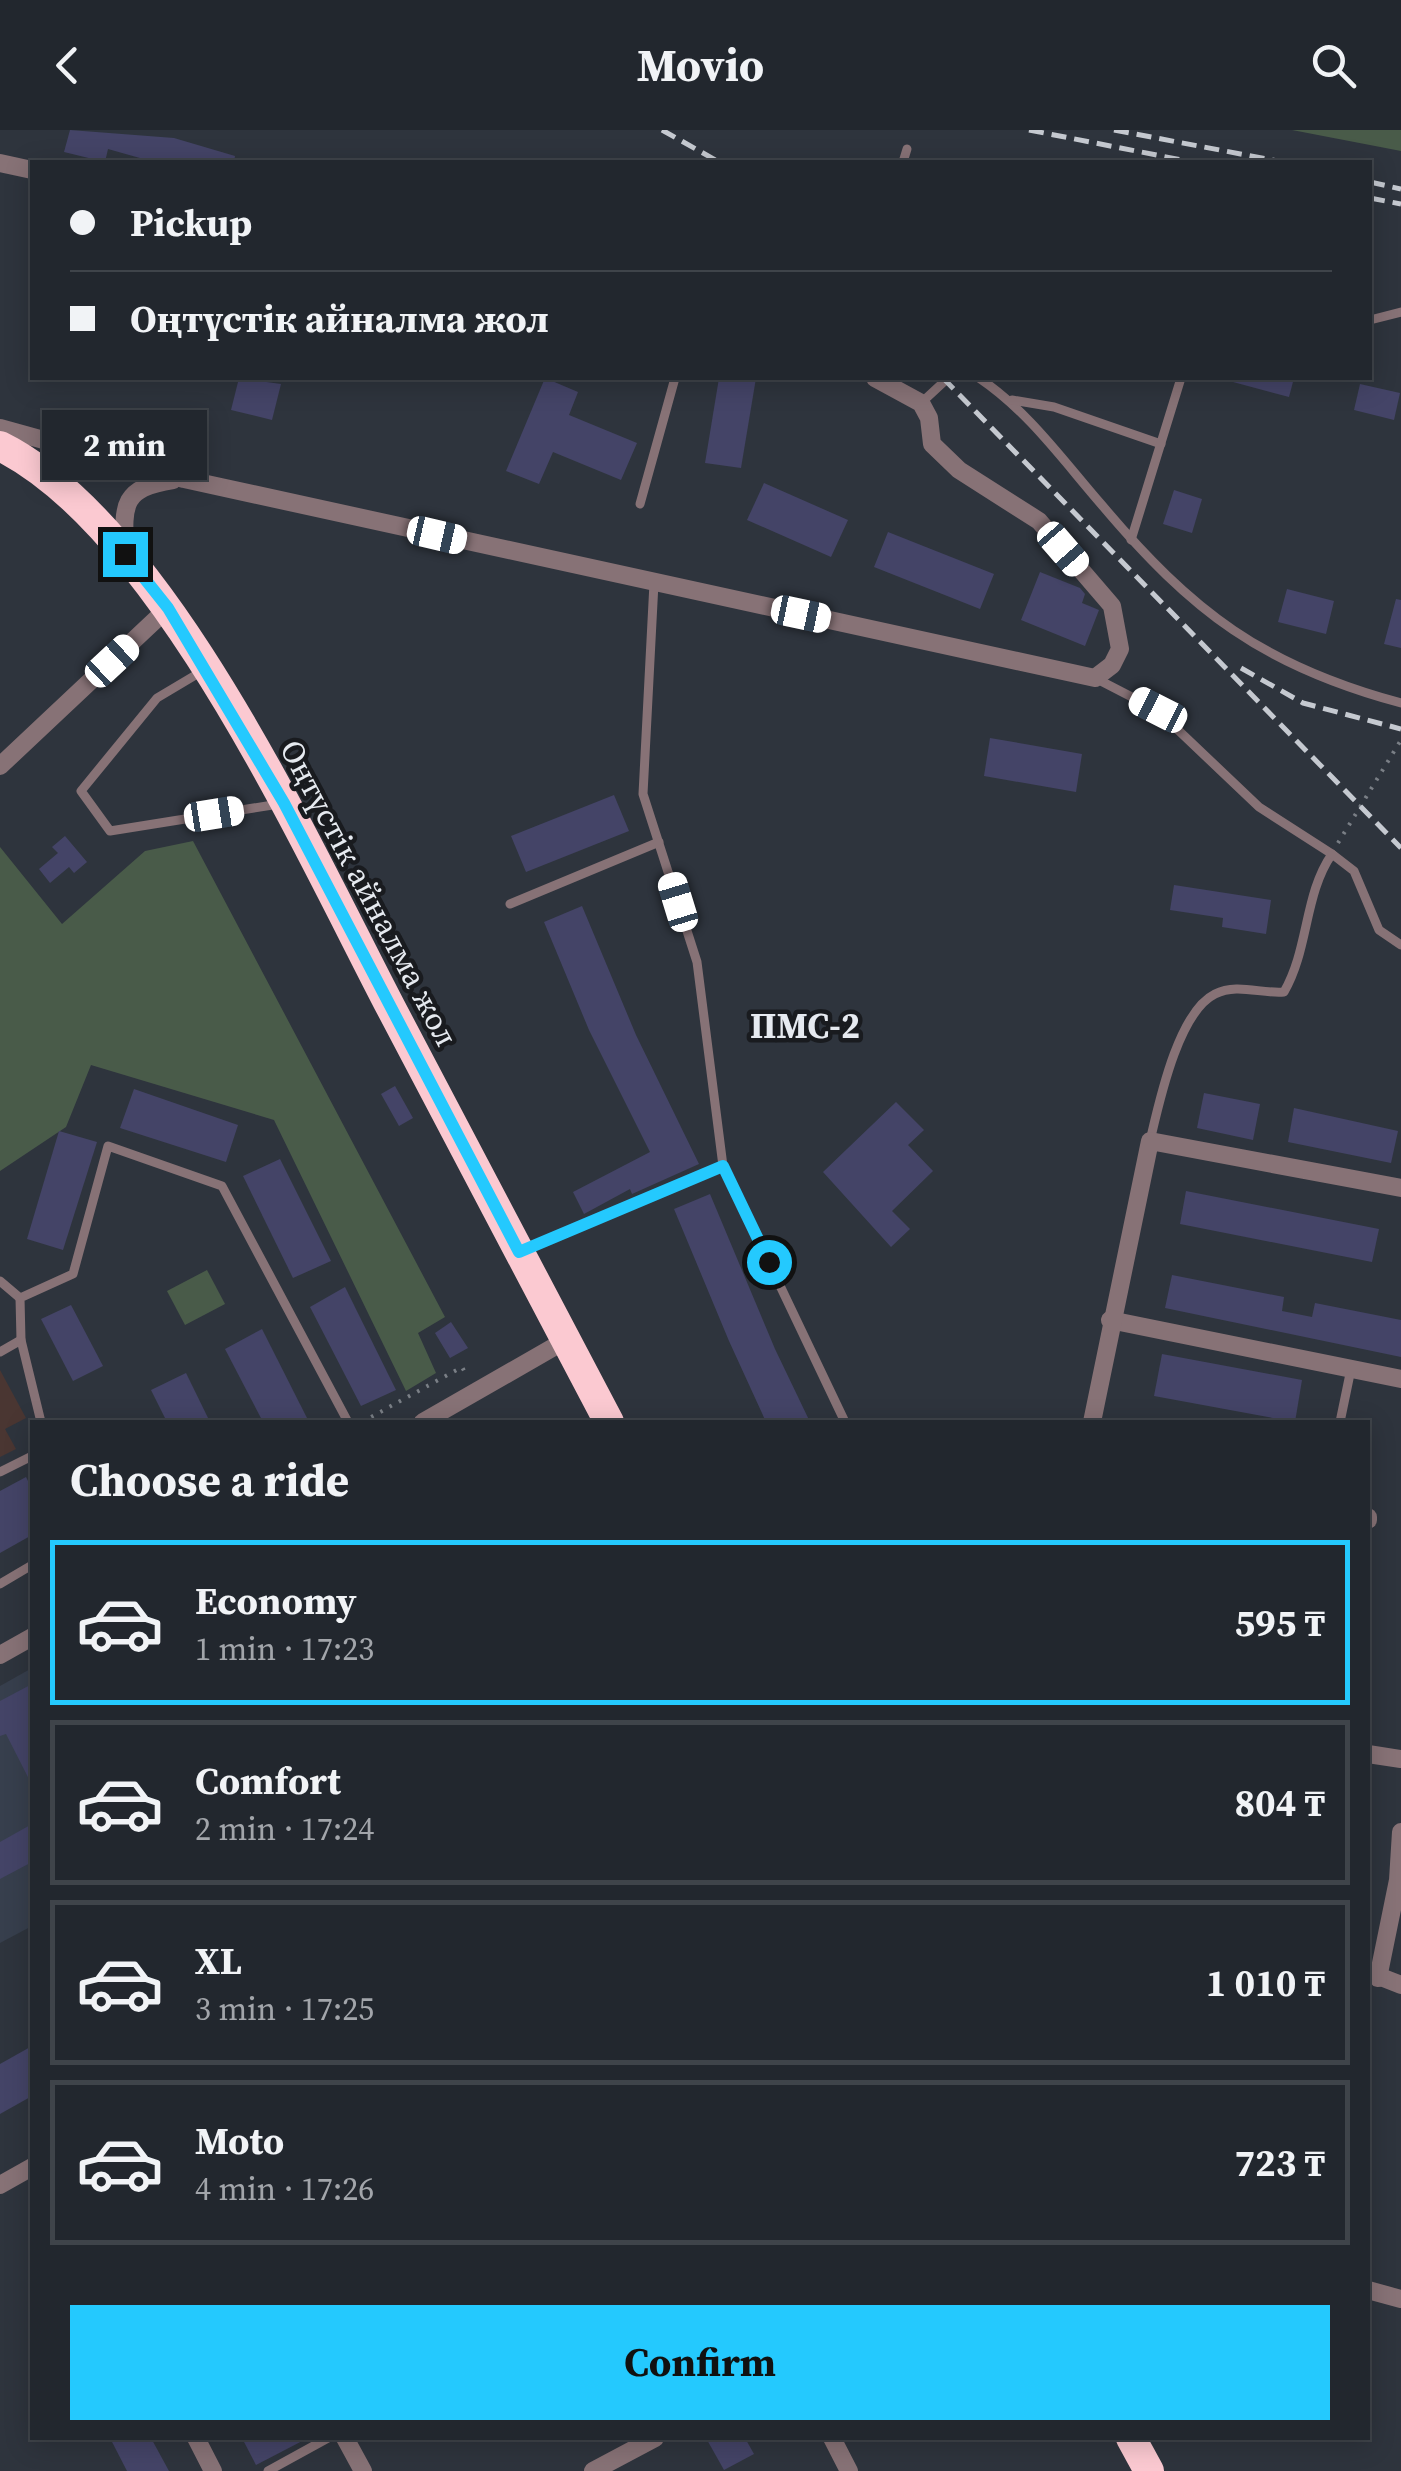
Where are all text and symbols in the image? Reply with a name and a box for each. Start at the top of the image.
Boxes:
text: Movio [637,34,764,96]
icon: back [40,38,95,93]
icon: search [1306,38,1361,93]
text: Pickup [130,197,252,249]
text: Оңтүстік айналма жол [130,293,549,345]
callout: 2 min [42,409,208,479]
text: 2 min [83,423,166,467]
car [404,514,470,556]
car [1032,517,1094,581]
route end [103,532,148,577]
car [769,593,833,635]
car [80,630,144,692]
car [1124,683,1192,737]
street label: Оңтүстік айналма жол [269,732,469,1054]
car [182,794,246,834]
car [655,869,701,935]
district label: ПМС-2 [750,1002,860,1050]
route start [747,1240,792,1285]
text: Choose a ride [70,1449,349,1511]
text: Economy [195,1575,357,1627]
icon: car [75,1578,165,1668]
text: 595 ₸ [1234,1597,1325,1649]
text: 1 min · 17:23 [195,1627,374,1671]
text: Comfort [195,1755,341,1807]
icon: car [75,1758,165,1848]
text: 804 ₸ [1234,1777,1325,1829]
text: 2 min · 17:24 [195,1807,374,1851]
text: XL [195,1935,242,1987]
icon: car [75,1938,165,2028]
text: 1 010 ₸ [1206,1957,1325,2009]
text: 3 min · 17:25 [195,1987,374,2031]
text: Moto [195,2115,284,2167]
icon: car [75,2118,165,2208]
text: 723 ₸ [1234,2137,1325,2189]
text: 4 min · 17:26 [195,2167,374,2211]
button: Confirm [70,2305,1330,2420]

